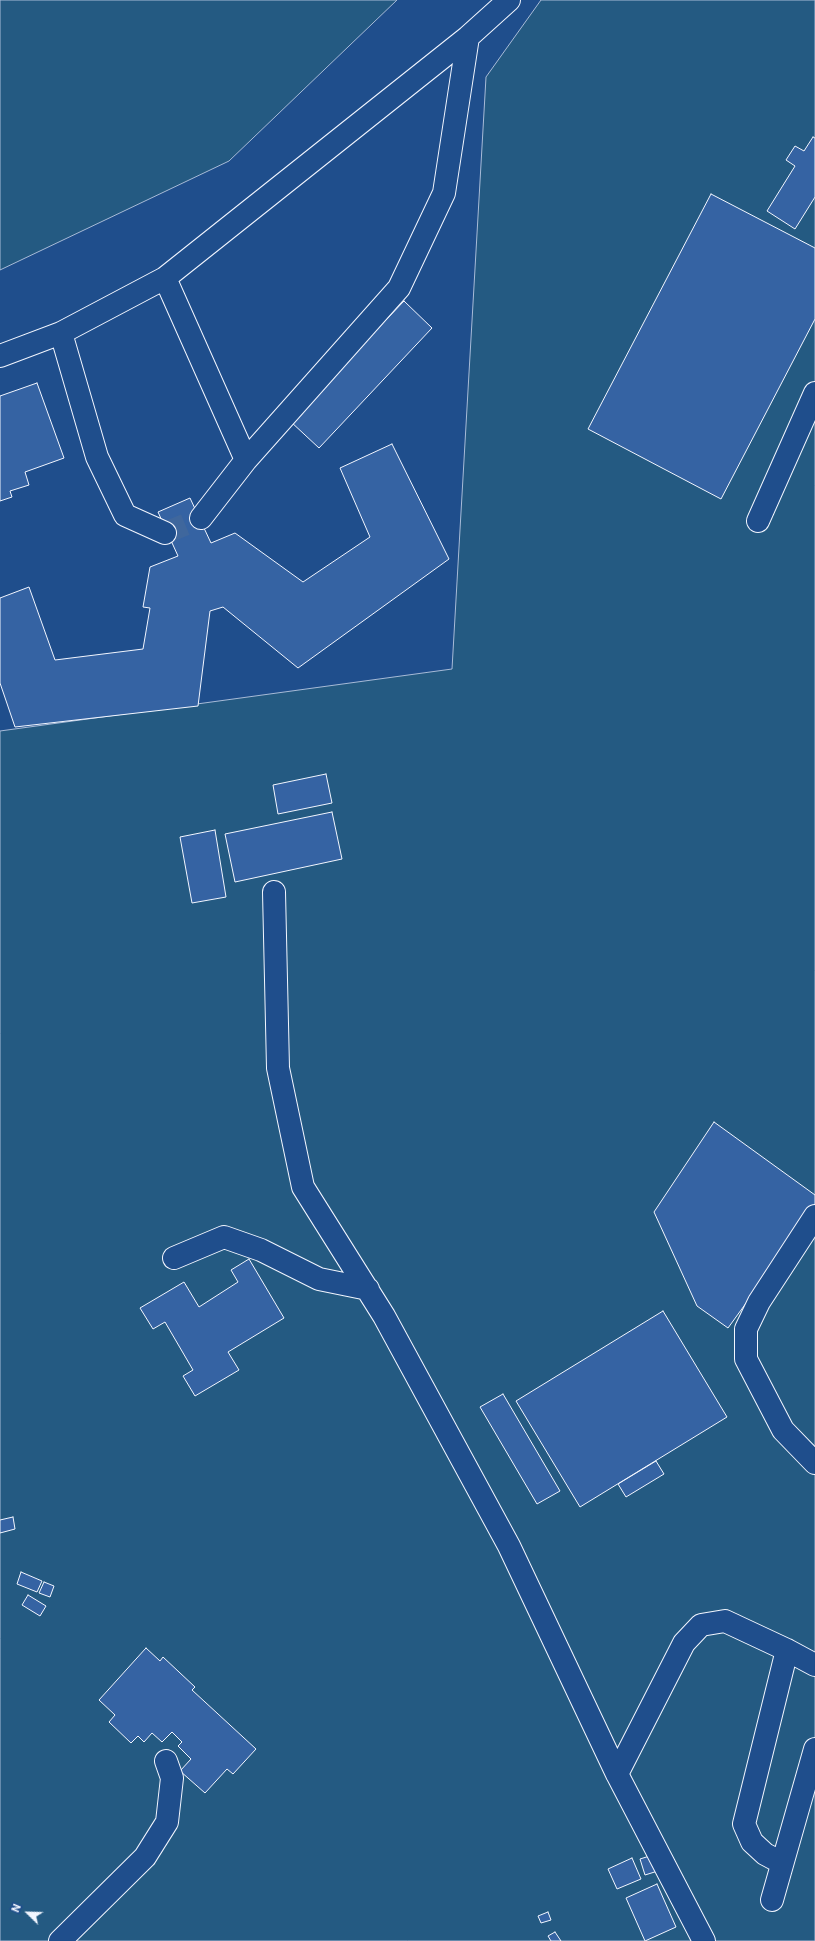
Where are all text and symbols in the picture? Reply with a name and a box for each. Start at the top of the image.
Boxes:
north arrow [8,1893,48,1933]
text: N [9,1902,24,1914]

